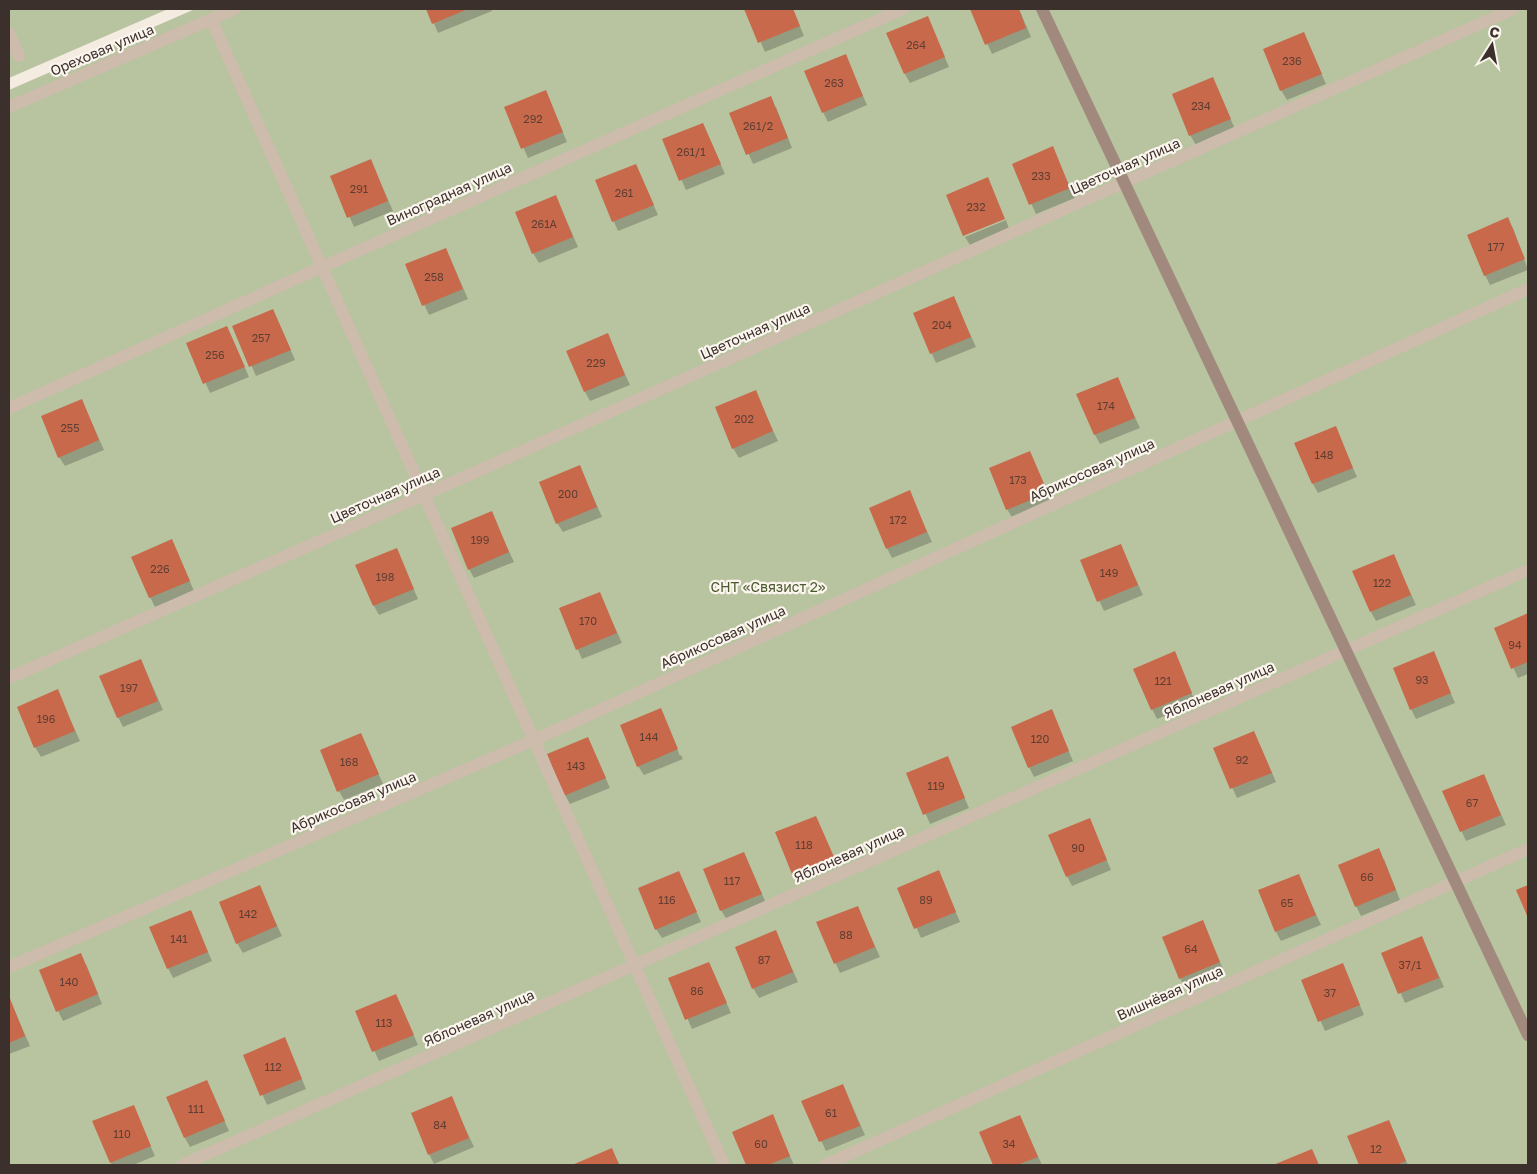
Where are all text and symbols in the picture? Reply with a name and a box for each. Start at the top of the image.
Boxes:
street label: Ореховая улица [47,20,156,79]
north arrow [1467,20,1517,70]
text: С [1488,22,1501,41]
house number: 264 [906,38,926,51]
house number: 236 [1282,54,1302,67]
house number: 263 [824,76,844,89]
house number: 234 [1191,99,1211,112]
house number: 292 [523,112,543,125]
house number: 261/2 [743,119,773,132]
street label: Цветочная улица [1067,134,1182,197]
house number: 261/1 [677,145,706,158]
street label: Виноградная улица [384,158,514,229]
house number: 233 [1031,169,1051,182]
house number: 291 [350,182,368,195]
house number: 261 [615,186,633,199]
house number: 232 [966,200,986,213]
house number: 261А [531,217,557,230]
house number: 177 [1488,240,1505,253]
house number: 258 [424,270,444,283]
street label: Цветочная улица [697,299,812,362]
house number: 204 [932,318,952,331]
house number: 257 [252,331,270,344]
house number: 256 [205,348,225,361]
house number: 229 [586,356,606,369]
house number: 174 [1097,399,1115,412]
house number: 202 [734,412,754,425]
house number: 255 [60,421,80,434]
street label: Абрикосовая улица [1027,434,1157,505]
house number: 148 [1315,448,1334,461]
street label: Цветочная улица [327,463,442,526]
house number: 173 [1009,473,1027,486]
house number: 200 [558,487,578,500]
house number: 172 [889,513,907,526]
house number: 199 [471,533,489,546]
house number: 226 [150,562,170,575]
house number: 149 [1100,566,1118,579]
house number: 198 [376,570,395,583]
house number: 122 [1373,576,1391,589]
park label: СНТ «Связист 2» [710,578,826,595]
street label: Абрикосовая улица [658,601,788,672]
house number: 170 [579,614,597,627]
house number: 94 [1508,638,1522,651]
street label: Яблоневая улица [1161,658,1277,722]
house number: 93 [1415,673,1429,686]
house number: 121 [1154,674,1172,687]
house number: 197 [120,681,138,694]
house number: 196 [37,712,56,725]
house number: 144 [640,730,659,743]
house number: 120 [1031,732,1049,745]
house number: 92 [1235,753,1249,766]
house number: 168 [340,755,359,768]
house number: 143 [567,759,585,772]
street label: Абрикосовая улица [287,767,418,836]
house number: 119 [927,779,945,792]
house number: 67 [1466,796,1478,809]
street label: Яблоневая улица [791,822,907,886]
house number: 118 [795,838,813,851]
house number: 90 [1071,841,1085,854]
house number: 66 [1360,870,1374,883]
house number: 117 [724,874,740,887]
house number: 116 [658,893,676,906]
house number: 89 [919,893,933,906]
house number: 65 [1280,896,1294,909]
house number: 142 [239,907,257,920]
house number: 88 [839,928,853,941]
house number: 141 [170,932,188,945]
house number: 64 [1184,942,1198,955]
house number: 87 [758,953,770,966]
house number: 37/1 [1399,958,1421,971]
street label: Вишнёвая улица [1114,962,1225,1024]
house number: 140 [60,975,79,988]
house number: 86 [690,984,704,997]
street label: Яблоневая улица [421,986,537,1050]
house number: 37 [1324,986,1336,999]
house number: 113 [375,1016,393,1029]
house number: 112 [264,1060,282,1073]
house number: 111 [188,1102,204,1115]
house number: 61 [825,1106,837,1119]
house number: 84 [433,1118,447,1131]
house number: 110 [113,1127,131,1140]
house number: 60 [754,1137,768,1150]
house number: 34 [1002,1137,1016,1150]
house number: 12 [1370,1142,1382,1155]

